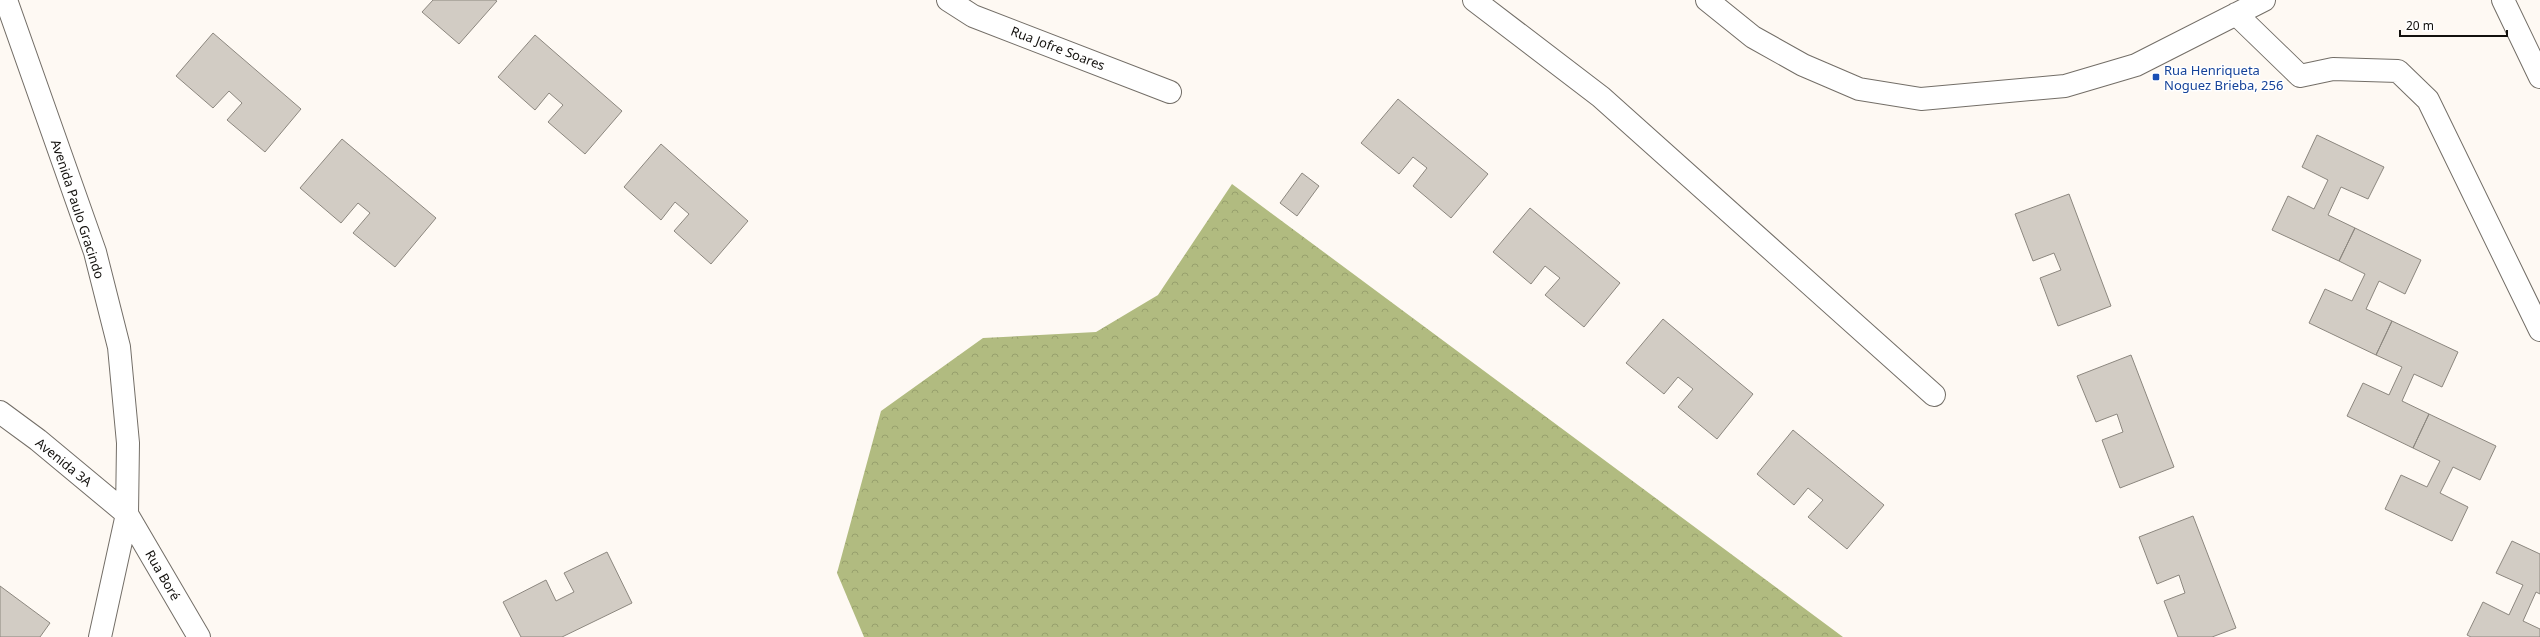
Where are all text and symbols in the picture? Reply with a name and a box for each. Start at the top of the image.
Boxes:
scale bar [2400,12,2507,38]
text: 20 m [2406,17,2434,34]
street label: Rua Jofre Soares [1008,22,1108,74]
place label: Rua Henriqueta Noguez Brieba, 256 [2164,61,2283,94]
marker: Rua Henriqueta Noguez Brieba, 256 [2151,72,2161,82]
street label: Avenida Paulo Gracindo [47,137,109,281]
street label: Avenida 3A [32,434,97,491]
street label: Rua Boré [141,546,185,604]

